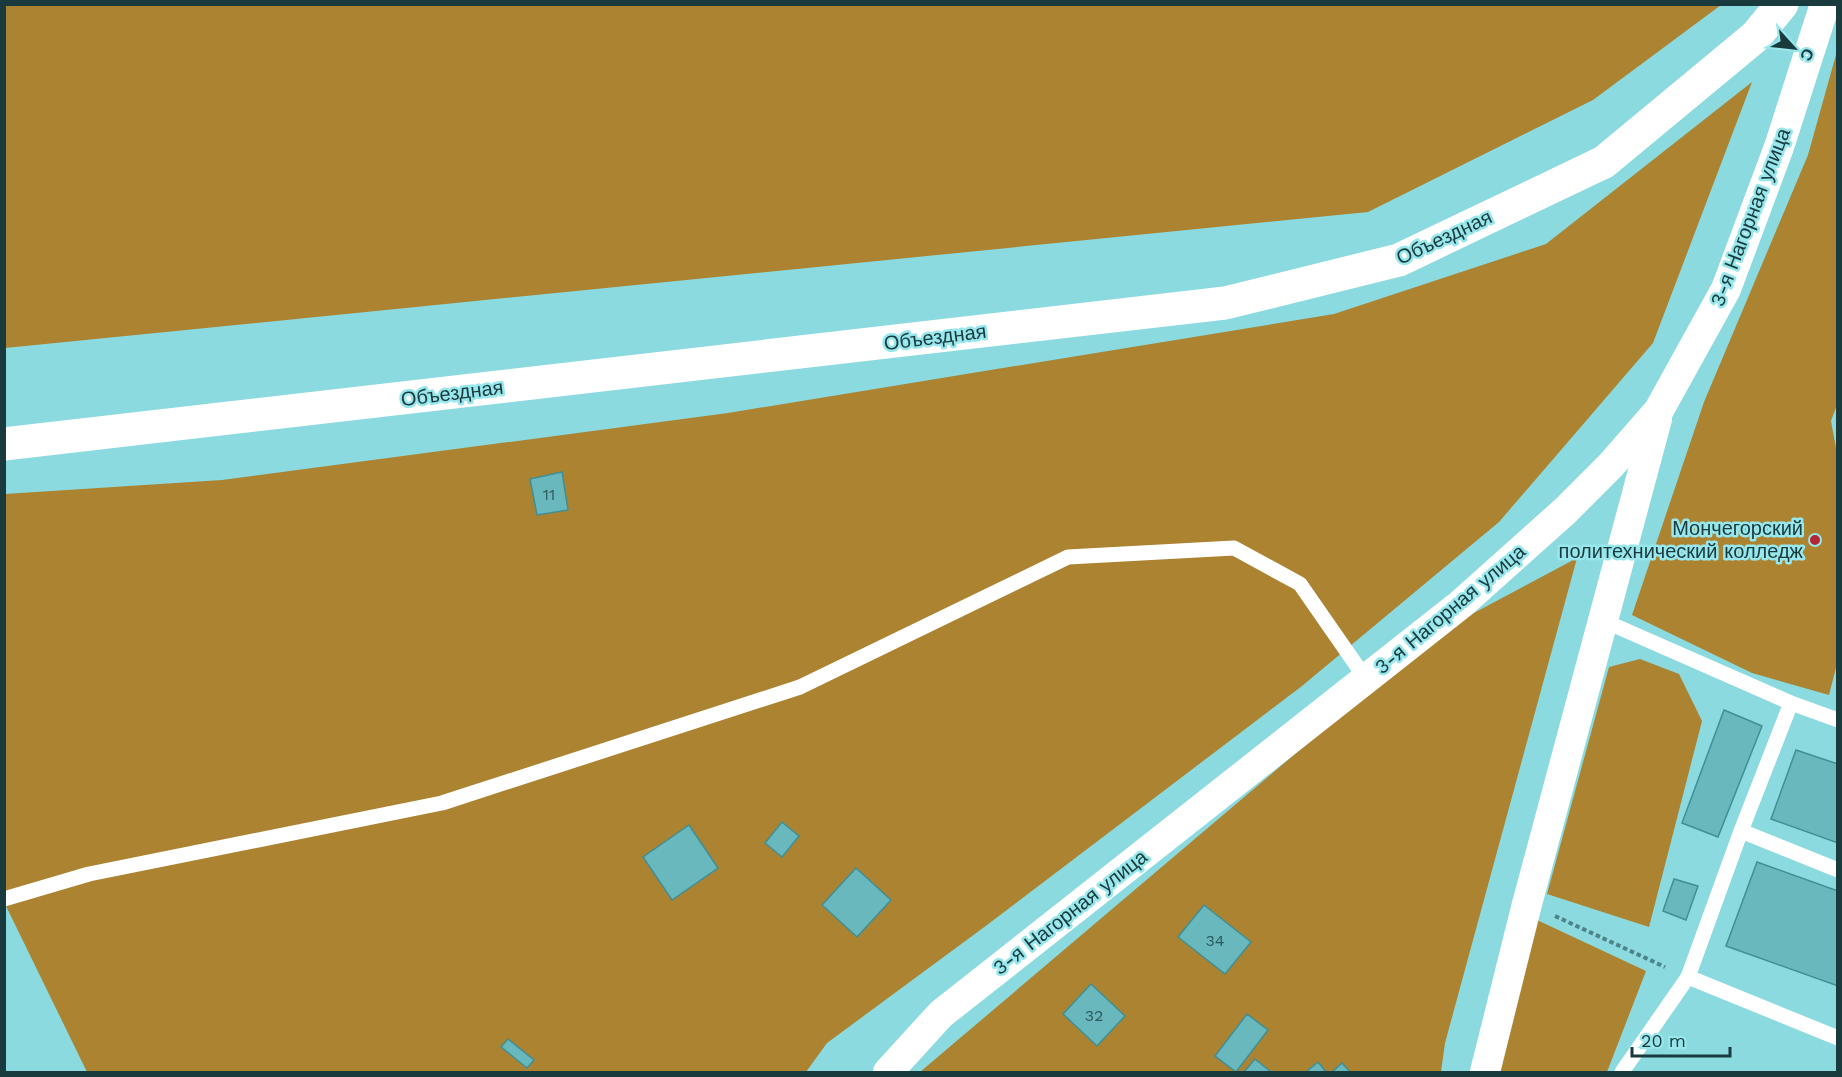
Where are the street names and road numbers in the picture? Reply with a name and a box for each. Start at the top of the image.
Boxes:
street label: 3-я Нагорная улица [1705,124,1795,310]
street label: Объездная [1392,204,1496,270]
street label: Объездная [882,319,988,355]
street label: Объездная [399,375,505,411]
street label: 3-я Нагорная улица [1370,539,1531,679]
street label: 3-я Нагорная улица [988,844,1153,980]

